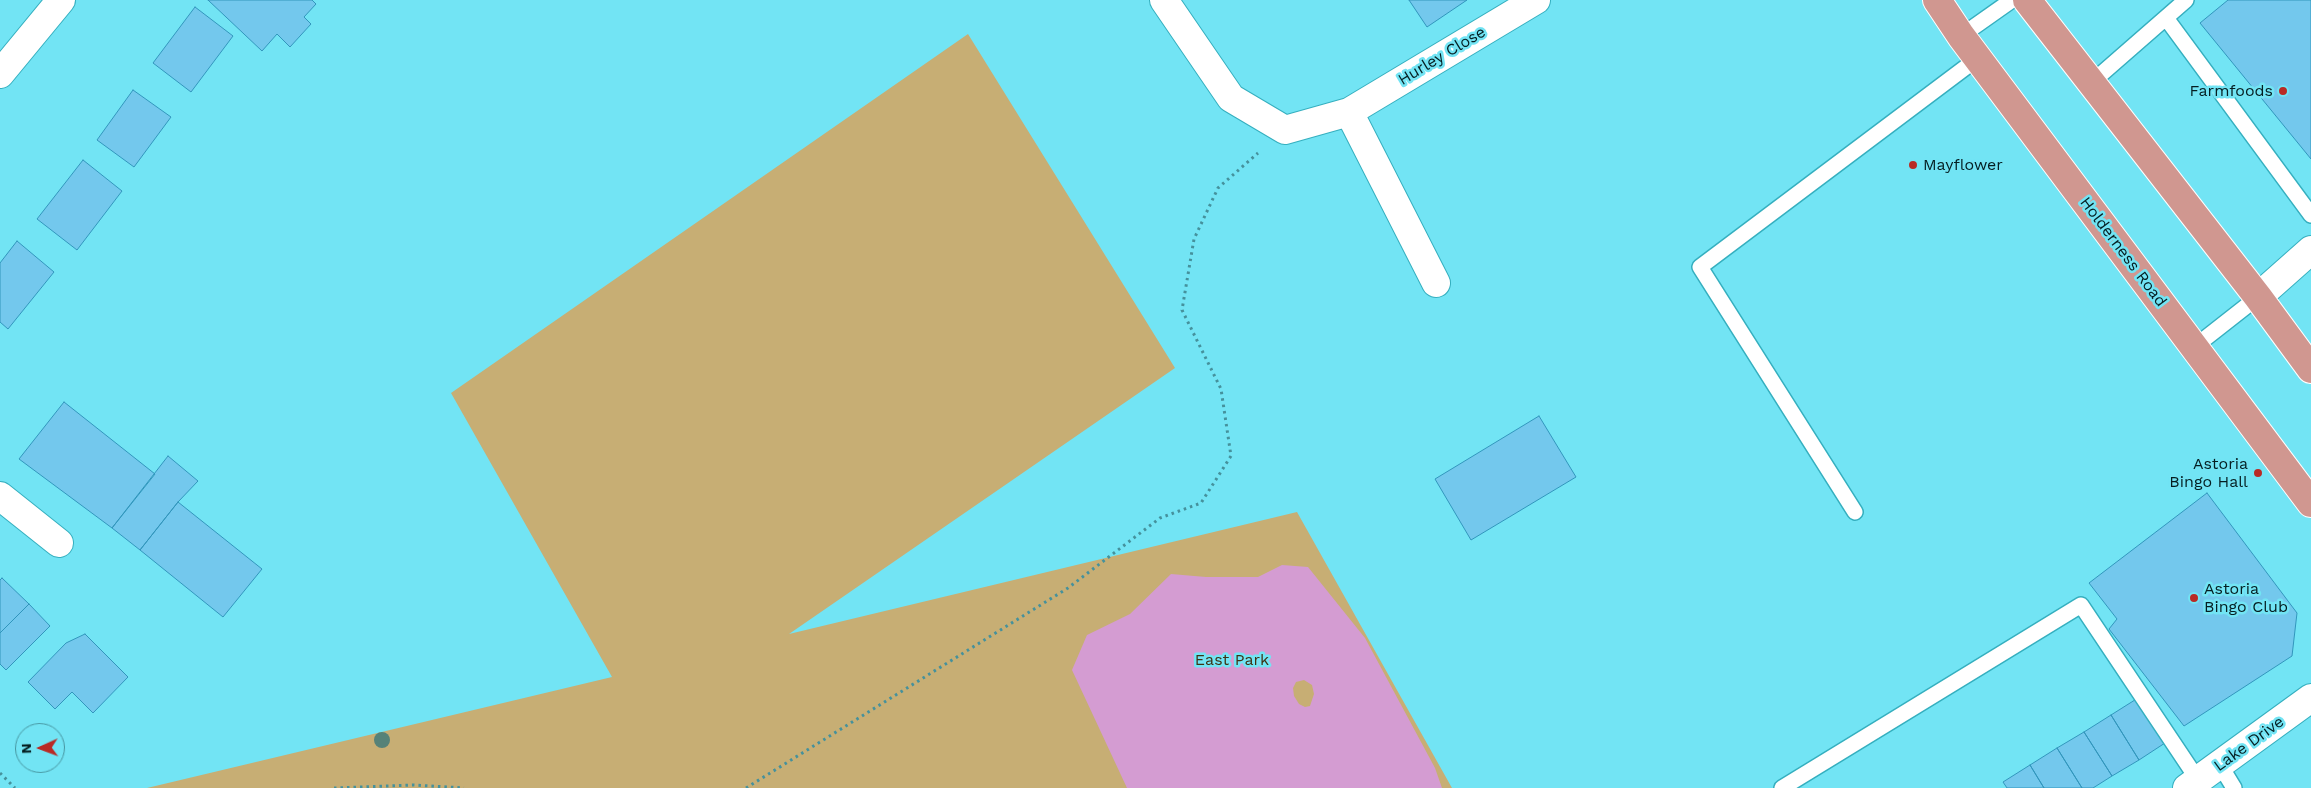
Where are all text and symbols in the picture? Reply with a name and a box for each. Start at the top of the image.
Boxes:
street label: Hurley Close [1395,22,1489,90]
place label: Farmfoods [2190,81,2273,101]
marker: Farmfoods [2277,85,2289,97]
place label: Mayflower [1923,155,2003,175]
marker: Mayflower [1907,159,1919,171]
street label: Holderness Road [2075,193,2171,311]
place label: Astoria Bingo Hall [2169,454,2248,492]
marker: Astoria Bingo Hall [2252,467,2264,479]
place label: Astoria Bingo Club [2204,579,2288,617]
marker: Astoria Bingo Club [2188,592,2200,604]
park label: East Park [1195,650,1269,670]
street label: Lake Drive [2210,712,2288,776]
north arrow [15,723,65,773]
text: N [18,743,34,754]

